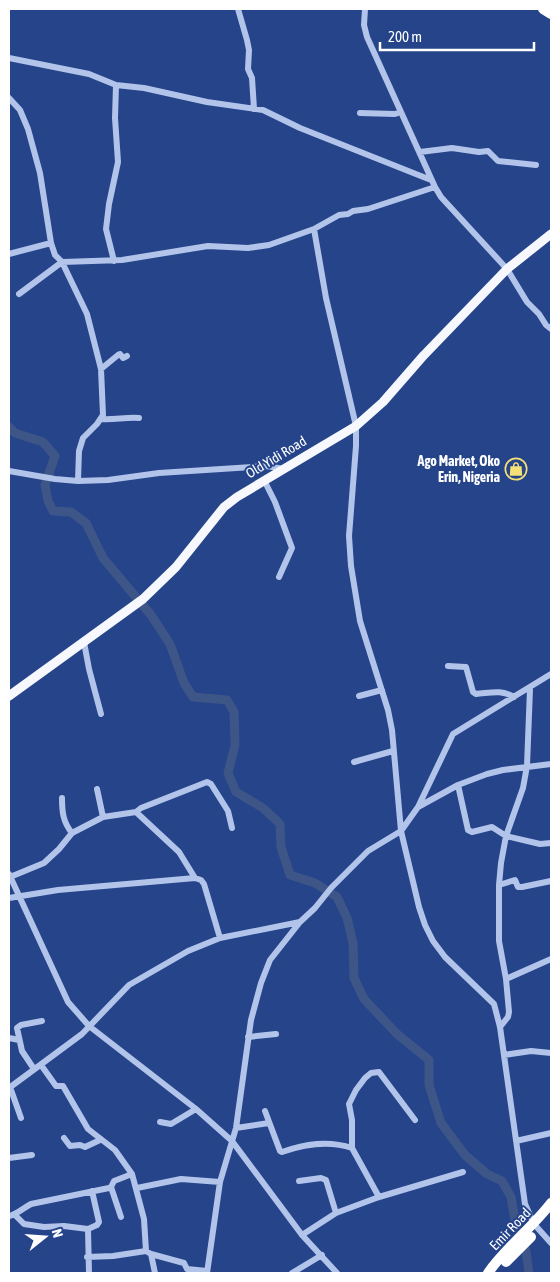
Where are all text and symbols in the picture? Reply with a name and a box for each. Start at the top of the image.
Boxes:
scale bar [380,20,534,52]
text: 200 m [388,28,422,45]
street label: Old Yidi Road [243,433,309,481]
place label: Ago Market, Oko Erin, Nigeria [417,453,500,485]
shop icon: Ago Market, Oko Erin, Nigeria [504,457,528,481]
street label: Emir Road [486,1205,534,1253]
north arrow [20,1212,70,1262]
text: N [49,1227,66,1239]

